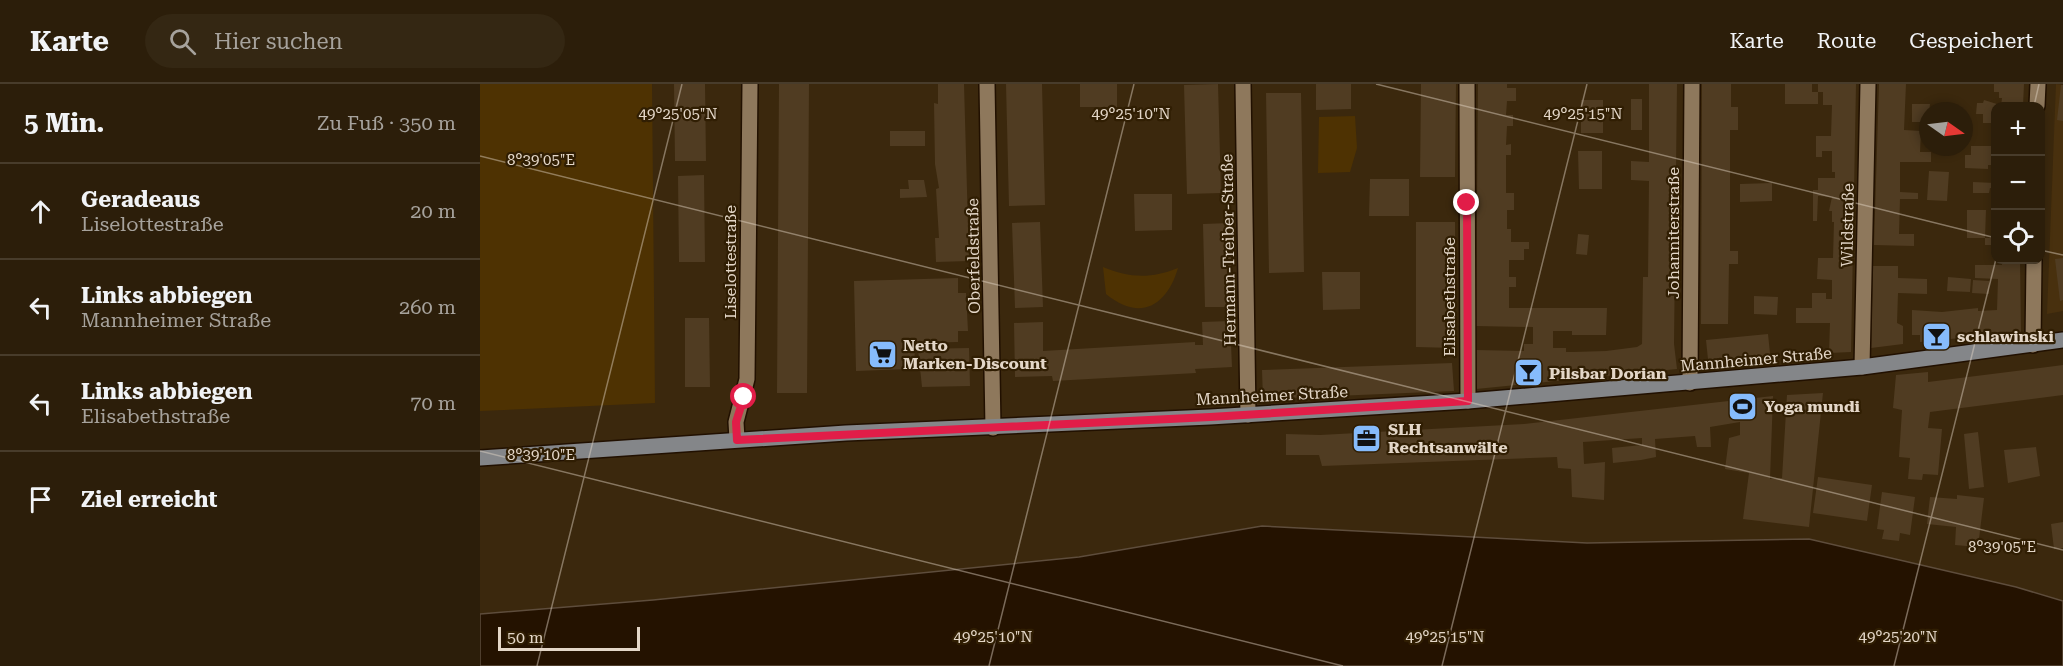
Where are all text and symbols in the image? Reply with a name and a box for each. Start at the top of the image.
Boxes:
search box [145,14,565,68]
text: Karte [30,25,109,58]
icon: search [166,25,199,58]
text: Hier suchen [214,29,343,54]
text: Karte [1729,29,1784,53]
text: Route [1817,29,1876,53]
text: Gespeichert [1909,29,2033,53]
north arrow [1919,102,1973,156]
map controls [1991,102,2045,264]
button: + [1991,102,2045,156]
text: 49°25'05"N [638,105,718,123]
text: 49°25'10"N [1091,105,1171,123]
text: 49°25'15"N [1543,105,1623,123]
text: 5 Min. [24,108,105,138]
text: Zu Fuß · 350 m [317,111,456,135]
text: 8°39'05"E [507,151,575,169]
street label: Hermann-Treiber-Straße [1217,153,1240,346]
button: − [1991,156,2045,210]
street label: Johanniterstraße [1664,167,1683,299]
street label: Wildstraße [1837,183,1858,267]
text: Geradeaus [81,187,200,212]
route end [1453,189,1479,215]
icon: ahead [24,195,57,228]
street label: Oberfeldstraße [963,198,984,314]
text: 20 m [410,199,456,223]
street label: Liselottestraße [721,205,740,319]
button: locate [1991,210,2045,264]
text: Liselottestraße [81,212,224,236]
street label: Elisabethstraße [1440,237,1459,357]
text: Links abbiegen [81,283,252,308]
icon: left [24,291,57,324]
text: 260 m [399,295,456,319]
text: Mannheimer Straße [81,308,271,332]
bar icon: schlawinski [1920,320,1952,352]
place label: schlawinski [1957,327,2054,346]
place label: Netto Marken-Discount [903,336,1047,373]
supermarket icon: Netto Marken-Discount [866,338,898,370]
street label: Mannheimer Straße [1679,343,1833,376]
bar icon: Pilsbar Dorian [1512,357,1544,389]
place label: Pilsbar Dorian [1549,364,1667,383]
text: Links abbiegen [81,379,252,404]
street label: Mannheimer Straße [1196,382,1349,409]
route start [730,383,756,409]
icon: left [24,387,57,420]
sports icon: Yoga mundi [1727,390,1759,422]
text: 70 m [410,391,456,415]
place label: Yoga mundi [1764,397,1861,416]
text: Elisabethstraße [81,404,230,428]
place label: SLH Rechtsanwälte [1388,420,1508,457]
office icon: SLH Rechtsanwälte [1351,422,1383,454]
text: 8°39'10"E [507,446,575,464]
icon: arrive [24,483,57,516]
text: Ziel erreicht [81,487,217,512]
text: 8°39'05"E [1968,538,2036,556]
scale bar [498,624,640,652]
text: 50 m [507,628,544,647]
text: 49°25'10"N [953,628,1033,646]
text: 49°25'15"N [1405,628,1485,646]
text: 49°25'20"N [1858,628,1938,646]

